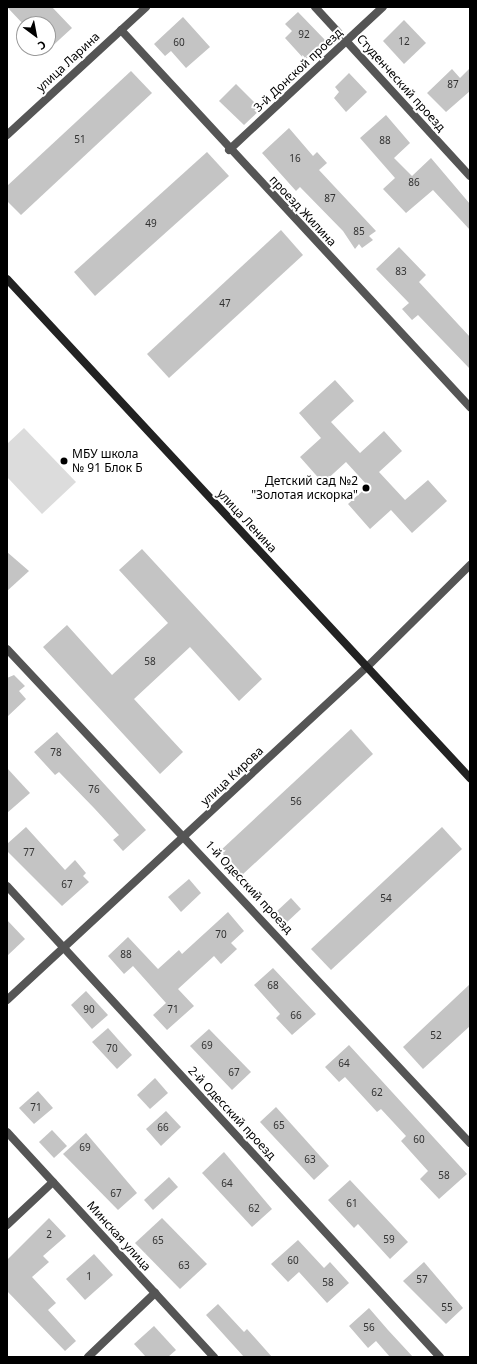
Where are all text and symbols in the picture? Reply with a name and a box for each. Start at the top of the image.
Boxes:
north arrow [16,16,56,56]
street label: 3-й Донской проезд [251,25,345,115]
street label: улица Ларина [33,29,103,95]
house number: 92 [298,29,310,41]
street label: Студенческий проезд [354,32,448,134]
house number: 12 [398,36,410,48]
house number: 60 [173,37,185,49]
text: С [35,38,49,54]
house number: 87 [447,79,459,91]
house number: 51 [74,134,86,146]
house number: 88 [379,135,391,147]
house number: 16 [289,153,301,165]
street label: проезд Жилина [267,173,339,249]
house number: 86 [408,177,420,189]
house number: 87 [324,193,336,205]
house number: 49 [145,218,157,230]
house number: 85 [353,226,365,238]
house number: 83 [395,266,407,278]
house number: 47 [219,298,231,310]
place label: МБУ школа № 91 Блок Б [72,447,143,475]
marker: МБУ школа № 91 Блок Б [59,456,69,466]
place label: Детский сад №2 "Золотая искорка" [251,474,358,502]
marker: Детский сад №2 "Золотая искорка" [361,483,371,493]
street label: улица Ленина [214,486,280,556]
house number: 58 [144,656,156,668]
street label: улица Кирова [198,743,266,809]
house number: 78 [50,747,62,759]
house number: 76 [88,784,100,796]
house number: 56 [290,796,302,808]
street label: 1-й Одесский проезд [202,838,296,936]
house number: 77 [23,847,35,859]
house number: 67 [61,879,73,891]
house number: 54 [380,893,392,905]
house number: 70 [215,929,227,941]
house number: 88 [120,949,132,961]
house number: 68 [267,980,279,992]
house number: 90 [83,1004,95,1016]
house number: 71 [167,1004,179,1016]
house number: 66 [290,1010,302,1022]
house number: 52 [430,1030,442,1042]
house number: 69 [201,1040,213,1052]
house number: 70 [106,1043,118,1055]
house number: 64 [338,1058,350,1070]
street label: 2-й Одесский проезд [185,1064,279,1162]
house number: 67 [228,1067,240,1079]
house number: 62 [371,1087,383,1099]
house number: 71 [30,1102,42,1114]
house number: 65 [273,1120,285,1132]
house number: 66 [157,1122,169,1134]
house number: 60 [413,1134,425,1146]
house number: 69 [79,1142,91,1154]
house number: 63 [304,1154,316,1166]
house number: 58 [438,1170,450,1182]
house number: 64 [221,1178,233,1190]
house number: 67 [110,1188,122,1200]
street label: Минская улица [84,1198,154,1274]
house number: 61 [346,1198,358,1210]
house number: 62 [248,1203,260,1215]
house number: 2 [46,1229,52,1241]
house number: 59 [383,1234,395,1246]
house number: 65 [152,1235,164,1247]
house number: 60 [287,1255,299,1267]
house number: 63 [178,1260,190,1272]
house number: 1 [86,1271,92,1283]
house number: 57 [416,1274,428,1286]
house number: 58 [322,1277,334,1289]
house number: 55 [441,1302,453,1314]
house number: 56 [363,1322,375,1334]

